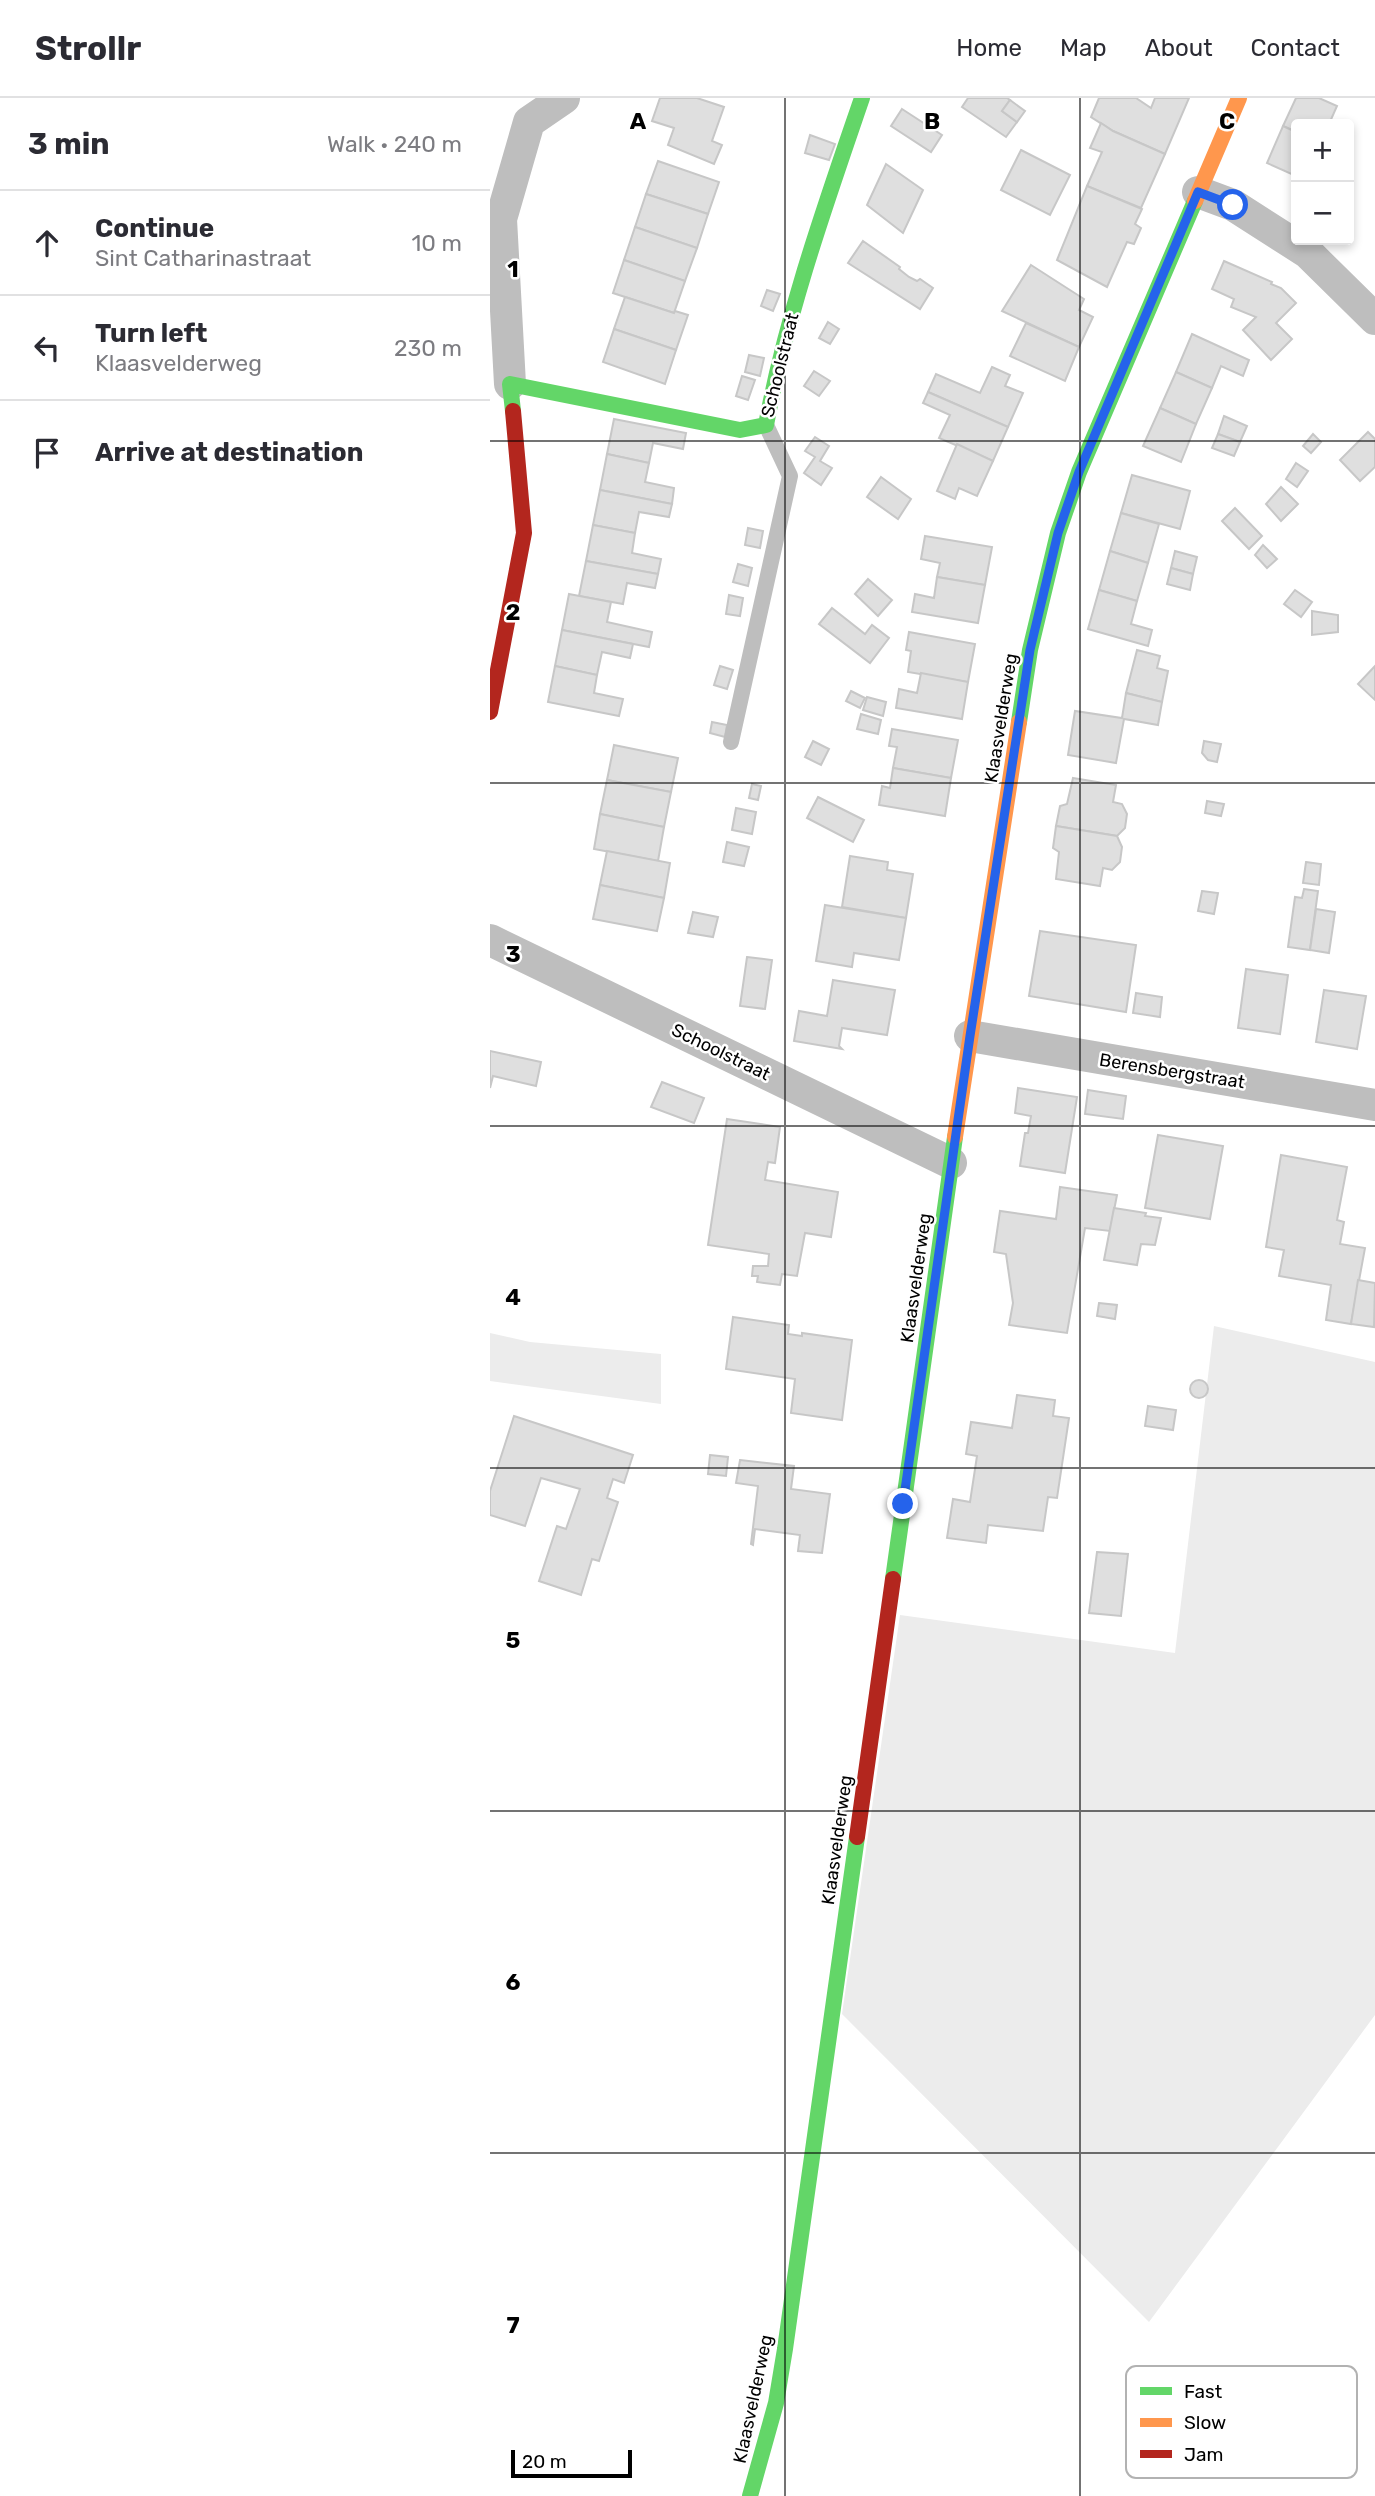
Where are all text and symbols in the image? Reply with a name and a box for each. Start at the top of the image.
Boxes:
text: Strollr [35,29,141,68]
text: Home [956,34,1022,62]
text: Map [1060,34,1107,62]
text: About [1145,34,1213,62]
text: Contact [1251,34,1340,62]
text: A [630,107,647,135]
text: B [924,107,940,135]
text: C [1219,107,1235,135]
map controls [1291,119,1354,245]
button: + [1291,119,1354,182]
text: 3 min [28,126,110,162]
text: Walk · 240 m [327,130,462,158]
button: − [1291,182,1354,245]
route start [1217,189,1248,220]
text: Continue [95,213,214,244]
icon: ahead [28,224,66,262]
text: 10 m [411,229,462,257]
text: Sint Catharinastraat [95,244,311,272]
text: 1 [507,255,519,283]
street label: Schoolstraat [756,310,804,420]
text: Turn left [95,318,207,349]
icon: left [28,329,66,367]
text: 230 m [394,334,462,362]
text: Klaasvelderweg [95,349,262,377]
icon: arrive [28,434,66,472]
text: Arrive at destination [95,437,363,468]
text: 2 [506,598,520,626]
street label: Klaasvelderweg [980,652,1022,784]
text: 3 [505,940,521,968]
street label: Schoolstraat [668,1019,774,1085]
street label: Berensbergstraat [1098,1049,1246,1093]
street label: Klaasvelderweg [896,1212,936,1344]
text: 4 [505,1283,521,1311]
route end [887,1488,918,1519]
text: 5 [506,1626,521,1654]
street label: Klaasvelderweg [817,1774,857,1906]
text: 6 [506,1968,521,1996]
text: 7 [506,2311,520,2339]
street label: Klaasvelderweg [729,2333,777,2465]
legend [1126,2366,1357,2478]
text: Fast [1184,2380,1223,2403]
text: Slow [1184,2411,1226,2434]
text: Jam [1184,2443,1223,2466]
scale bar [511,2447,632,2479]
text: 20 m [522,2450,567,2473]

